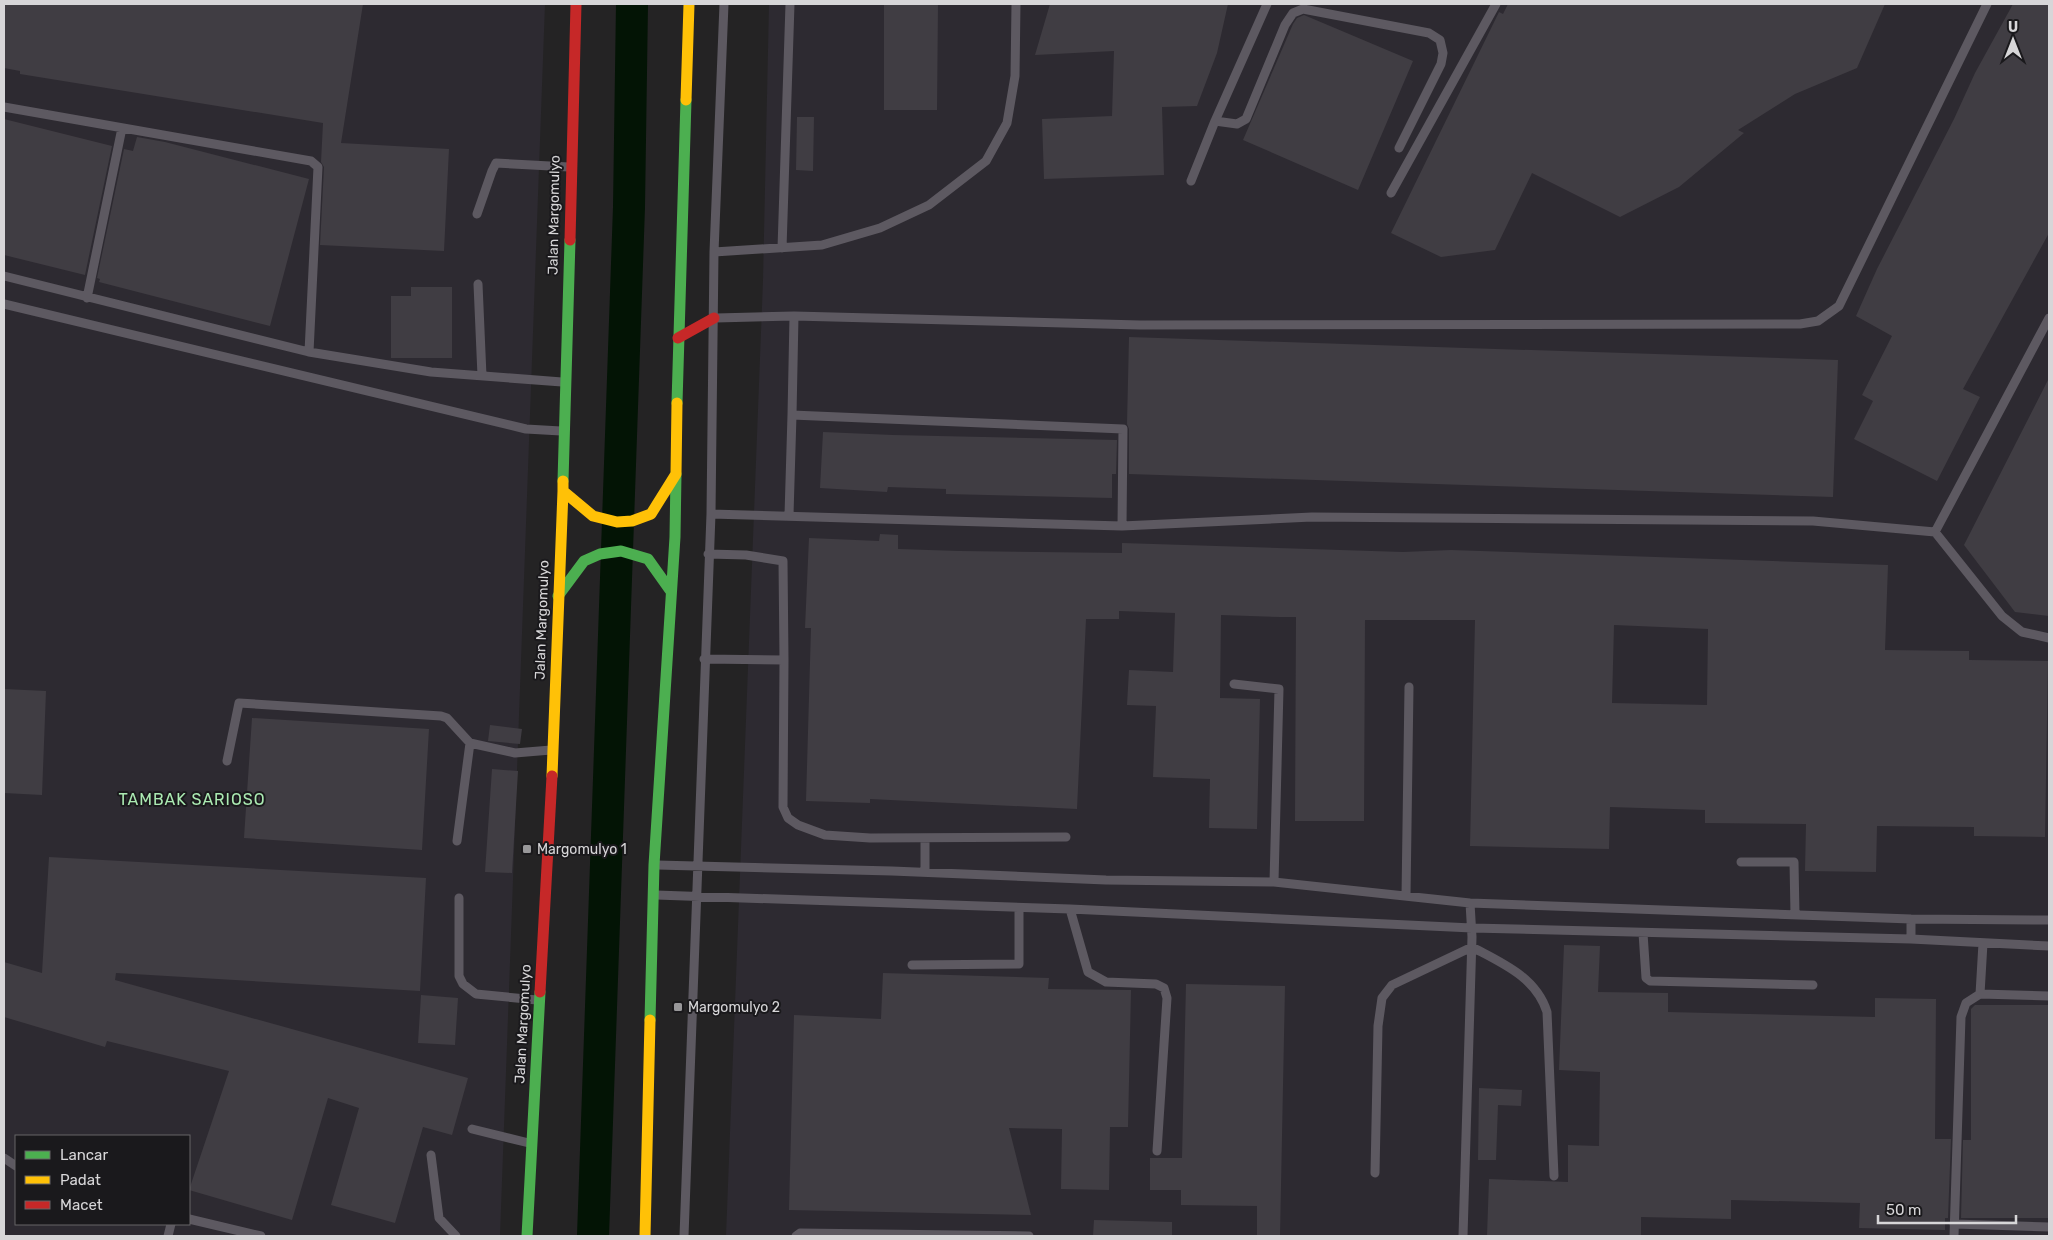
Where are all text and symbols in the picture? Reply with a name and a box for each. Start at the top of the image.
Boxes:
north arrow [1988,15,2038,65]
text: U [2008,19,2018,36]
street label: Jalan Margomulyo [544,155,564,275]
street label: Jalan Margomulyo [531,560,553,680]
district label: TAMBAK SARIOSO [118,790,266,809]
place label: Margomulyo 1 [537,841,627,858]
marker: Margomulyo 1 [521,843,533,855]
street label: Jalan Margomulyo [511,964,535,1084]
place label: Margomulyo 2 [688,999,780,1016]
marker: Margomulyo 2 [672,1001,684,1013]
legend [15,1135,190,1225]
text: Lancar [60,1146,108,1164]
text: Padat [60,1171,101,1189]
scale bar [1878,1192,2016,1224]
text: Macet [60,1196,103,1214]
text: 50 m [1886,1201,1921,1219]

